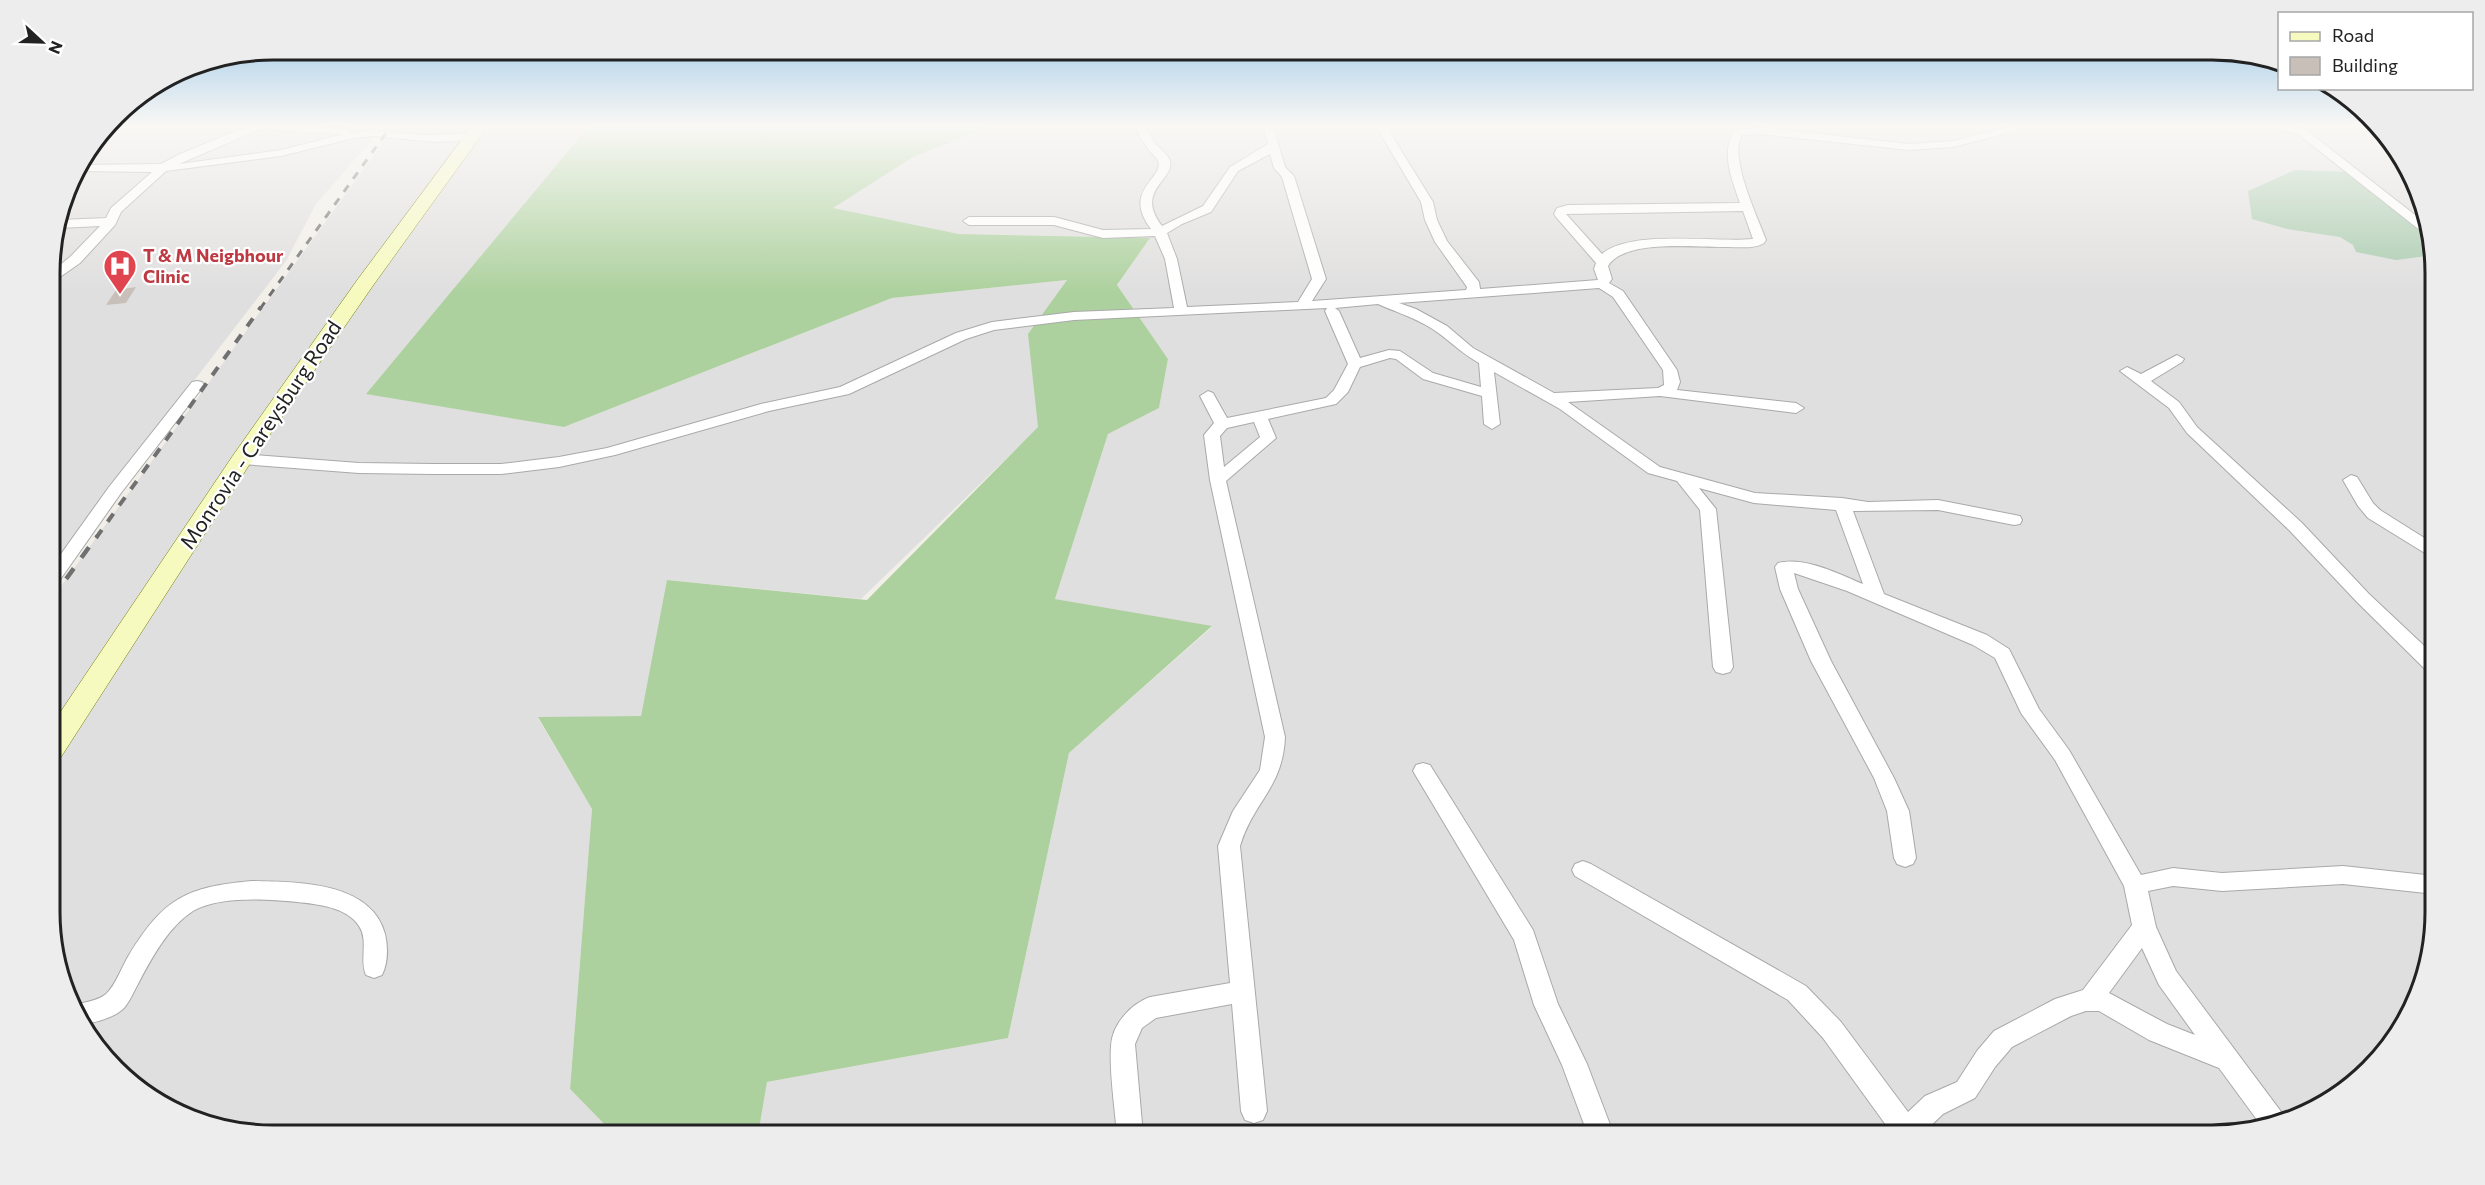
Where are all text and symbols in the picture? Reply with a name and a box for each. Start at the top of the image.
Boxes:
north arrow [12,12,72,72]
legend [2278,12,2473,90]
text: Road [2332,24,2374,46]
text: N [45,39,67,57]
text: Building [2332,54,2398,76]
place label: T & M Neigbhour Clinic [143,244,284,287]
hospital icon: T & M Neigbhour Clinic [102,248,138,295]
street label: Monrovia - Careysburg Road [174,315,346,553]

